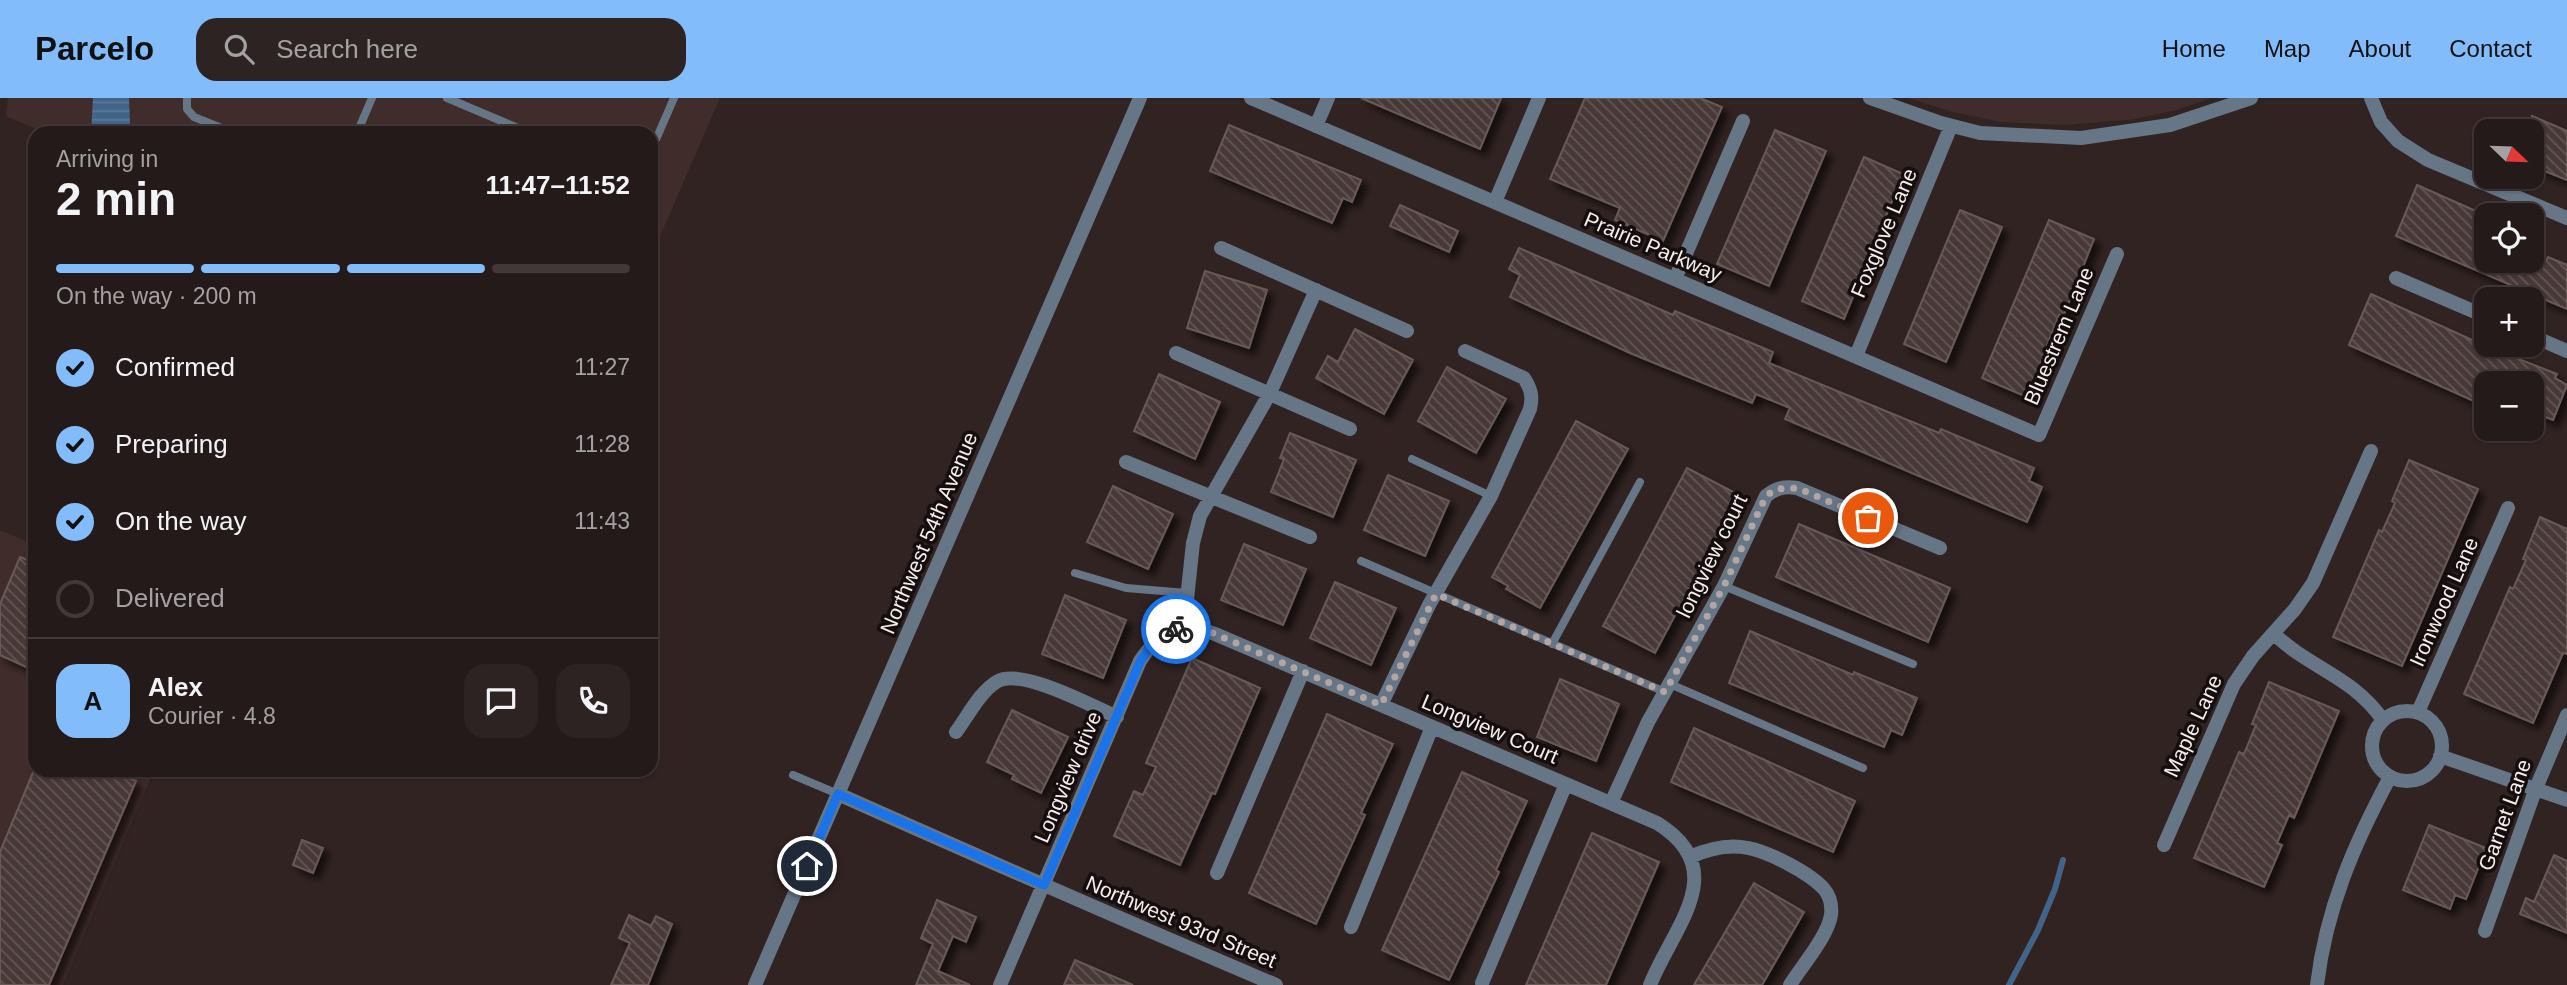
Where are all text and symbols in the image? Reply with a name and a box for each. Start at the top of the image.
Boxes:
search box [196,18,686,81]
text: Parcelo [35,30,154,67]
icon: search [220,30,258,68]
text: Search here [276,34,418,64]
text: Home [2162,35,2226,62]
text: Map [2264,35,2311,62]
text: About [2349,35,2411,62]
text: Contact [2449,35,2532,62]
north arrow [2474,119,2544,189]
map controls [2474,119,2544,441]
text: Arriving in [56,146,158,172]
street label: Foxglove Lane [1846,165,1921,301]
text: 11:47–11:52 [485,170,630,200]
text: 2 min [56,173,176,225]
button: locate [2474,203,2544,273]
street label: Prairie Parkway [1581,207,1726,286]
street label: Bluestrem Lane [2019,264,2098,408]
text: On the way · 200 m [56,283,257,309]
button: + [2474,287,2544,357]
icon: check [56,349,94,387]
text: Confirmed [115,352,235,382]
text: 11:27 [574,354,630,380]
button: − [2474,371,2544,441]
icon: check [56,426,94,464]
text: Preparing [115,429,228,459]
street label: Northwest 54th Avenue [876,429,981,637]
text: 11:28 [574,431,630,457]
pin [1838,488,1898,548]
street label: longview court [1672,490,1751,621]
icon: bag [1849,499,1887,537]
icon: check [56,503,94,541]
text: On the way [115,506,247,536]
text: 11:43 [574,508,630,534]
street label: Ironwood Lane [2405,534,2482,670]
text: Delivered [115,583,225,613]
courier [1141,594,1211,664]
icon: bike [1157,610,1195,648]
button: chat [464,664,538,738]
button: phone [556,664,630,738]
street label: Maple Lane [2159,671,2226,780]
text: Alex [148,672,203,702]
text: A [84,686,102,716]
street label: Longview Court [1419,689,1562,768]
text: Courier · 4.8 [148,703,276,729]
street label: Longview drive [1030,708,1105,846]
street label: Garnet Lane [2474,756,2535,874]
pin [777,836,837,896]
icon: home [788,847,826,885]
street label: Northwest 93rd Street [1083,871,1280,972]

